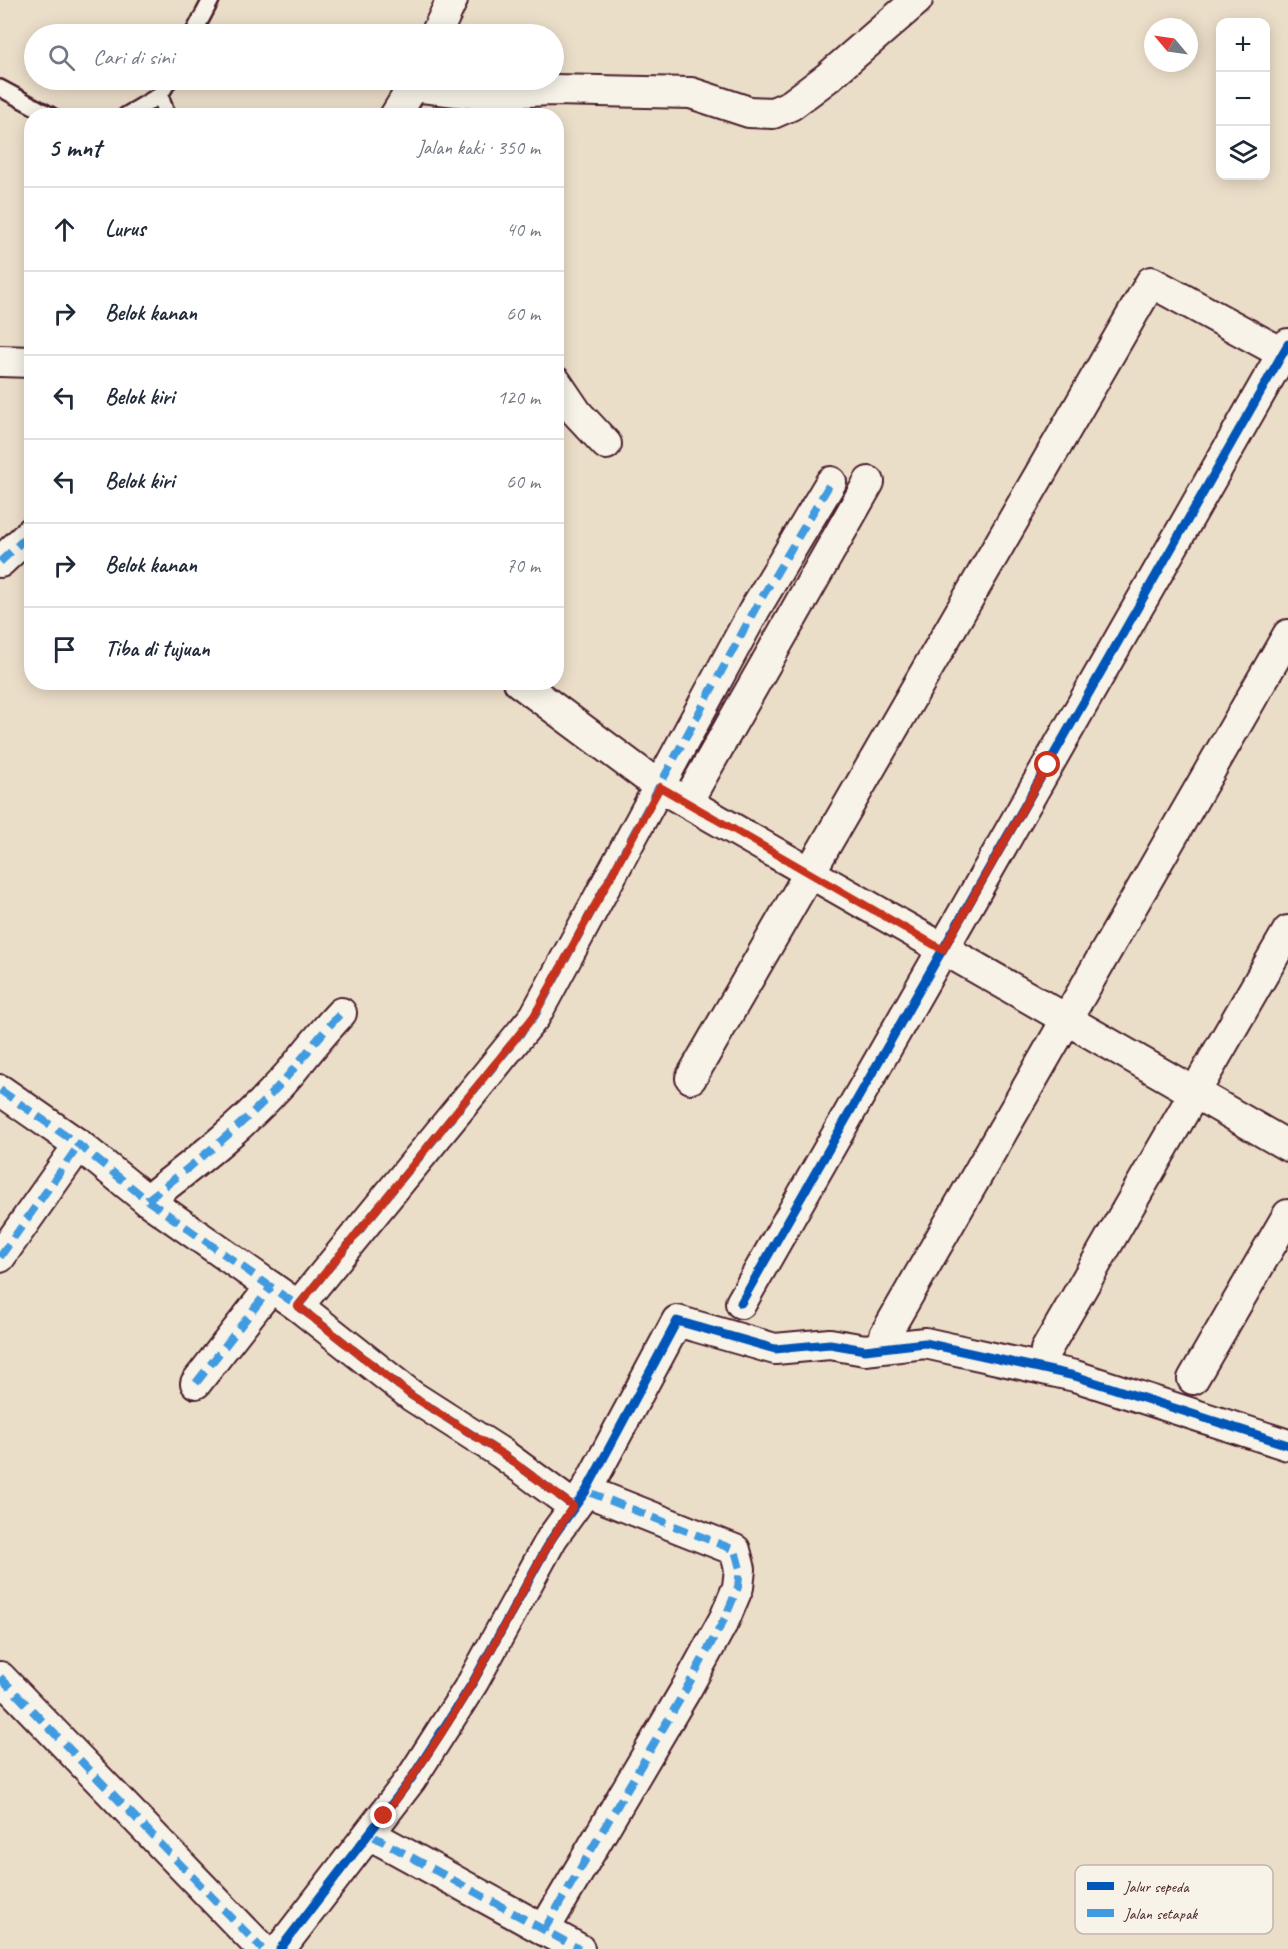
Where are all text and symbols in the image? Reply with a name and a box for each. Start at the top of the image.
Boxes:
north arrow [1144,18,1198,72]
map controls [1216,18,1270,180]
button: + [1216,18,1270,72]
search box [24,24,564,90]
icon: search [45,41,78,74]
text: Cari di sini [93,43,174,71]
button: − [1216,72,1270,126]
button: layers [1216,126,1270,180]
text: 5 mnt [48,131,101,164]
text: Jalan kaki · 350 m [417,135,540,160]
icon: ahead [48,213,81,246]
text: Lurus [105,215,145,243]
text: 40 m [506,217,540,242]
icon: right [48,297,81,330]
text: Belok kanan [105,299,197,327]
text: 60 m [506,301,540,326]
icon: left [48,381,81,414]
text: Belok kiri [105,383,174,411]
text: 120 m [497,385,540,410]
icon: left [48,465,81,498]
text: Belok kiri [105,467,174,495]
text: 60 m [506,469,540,494]
icon: right [48,549,81,582]
text: Belok kanan [105,551,197,579]
text: 70 m [506,553,540,578]
icon: arrive [48,633,81,666]
text: Tiba di tujuan [105,635,210,663]
route start [1034,751,1060,777]
route end [370,1802,396,1828]
legend [1075,1865,1273,1934]
text: Jalur sepeda [1123,1877,1190,1897]
text: Jalan setapak [1123,1904,1198,1924]

